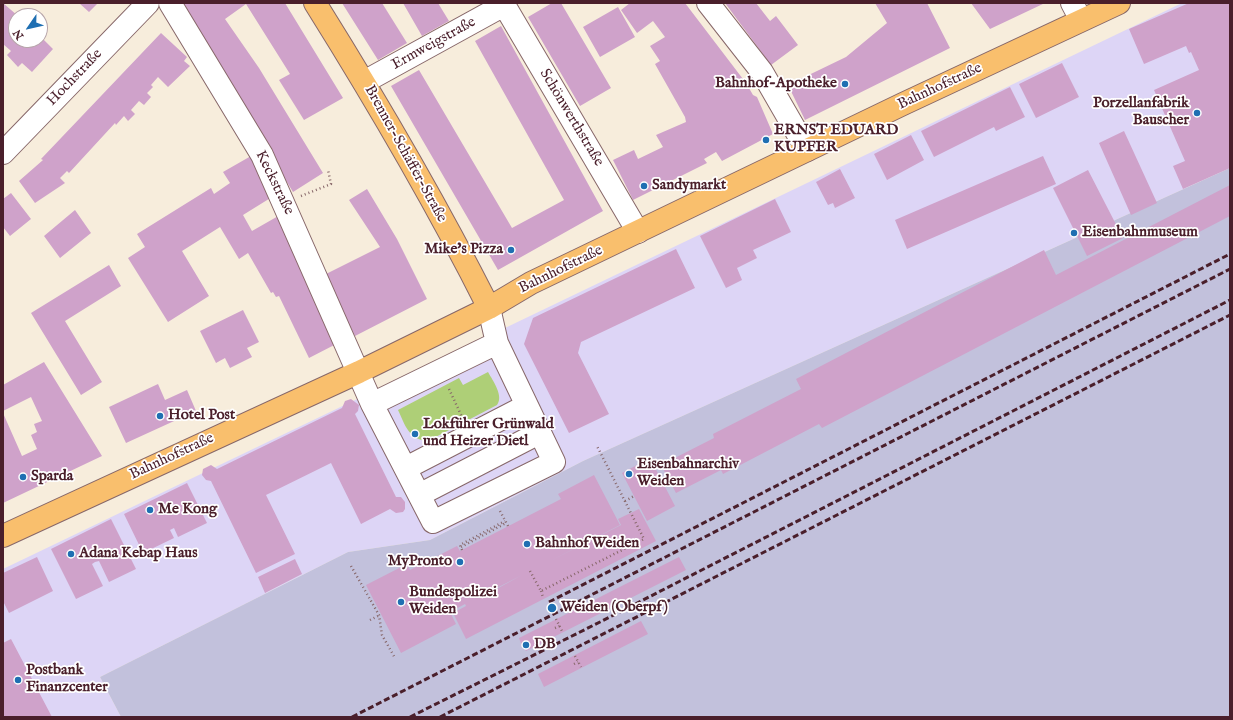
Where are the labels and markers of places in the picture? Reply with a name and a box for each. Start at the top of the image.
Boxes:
place label: Bahnhof-Apotheke [715,75,837,93]
marker: Bahnhof-Apotheke [840,79,850,89]
place label: Porzellanfabrik Bauscher [1093,95,1189,130]
marker: Porzellanfabrik Bauscher [1192,108,1202,118]
place label: ERNST EDUARD KUPFER [774,122,898,157]
marker: ERNST EDUARD KUPFER [761,135,771,145]
place label: Sandymarkt [652,177,726,195]
marker: Sandymarkt [639,181,649,191]
place label: Eisenbahnmuseum [1082,224,1198,242]
marker: Eisenbahnmuseum [1069,228,1079,238]
place label: Mike's Pizza [424,241,503,259]
marker: Mike's Pizza [506,245,516,255]
place label: Hotel Post [168,407,235,425]
marker: Hotel Post [155,411,165,421]
place label: Lokführer Grünwald und Heizer Dietl [423,416,554,451]
marker: Lokführer Grünwald und Heizer Dietl [410,429,420,439]
place label: Eisenbahnarchiv Weiden [637,456,739,491]
place label: Sparda [31,468,73,486]
marker: Eisenbahnarchiv Weiden [624,469,634,479]
marker: Sparda [18,472,28,482]
place label: Me Kong [158,501,217,519]
marker: Me Kong [145,505,155,515]
place label: Bahnhof Weiden [535,535,639,553]
marker: Bahnhof Weiden [522,539,532,549]
place label: Adana Kebap Haus [79,545,197,563]
marker: Adana Kebap Haus [66,549,76,559]
place label: MyPronto [388,553,452,571]
marker: MyPronto [455,557,465,567]
place label: Bundespolizei Weiden [409,584,497,619]
marker: Bundespolizei Weiden [396,597,406,607]
place label: Weiden (Oberpf) [561,599,668,617]
marker: Weiden (Oberpf) [546,602,558,614]
place label: DB [534,636,556,654]
marker: DB [521,640,531,650]
place label: Postbank Finanzcenter [26,662,108,697]
marker: Postbank Finanzcenter [13,675,23,685]

